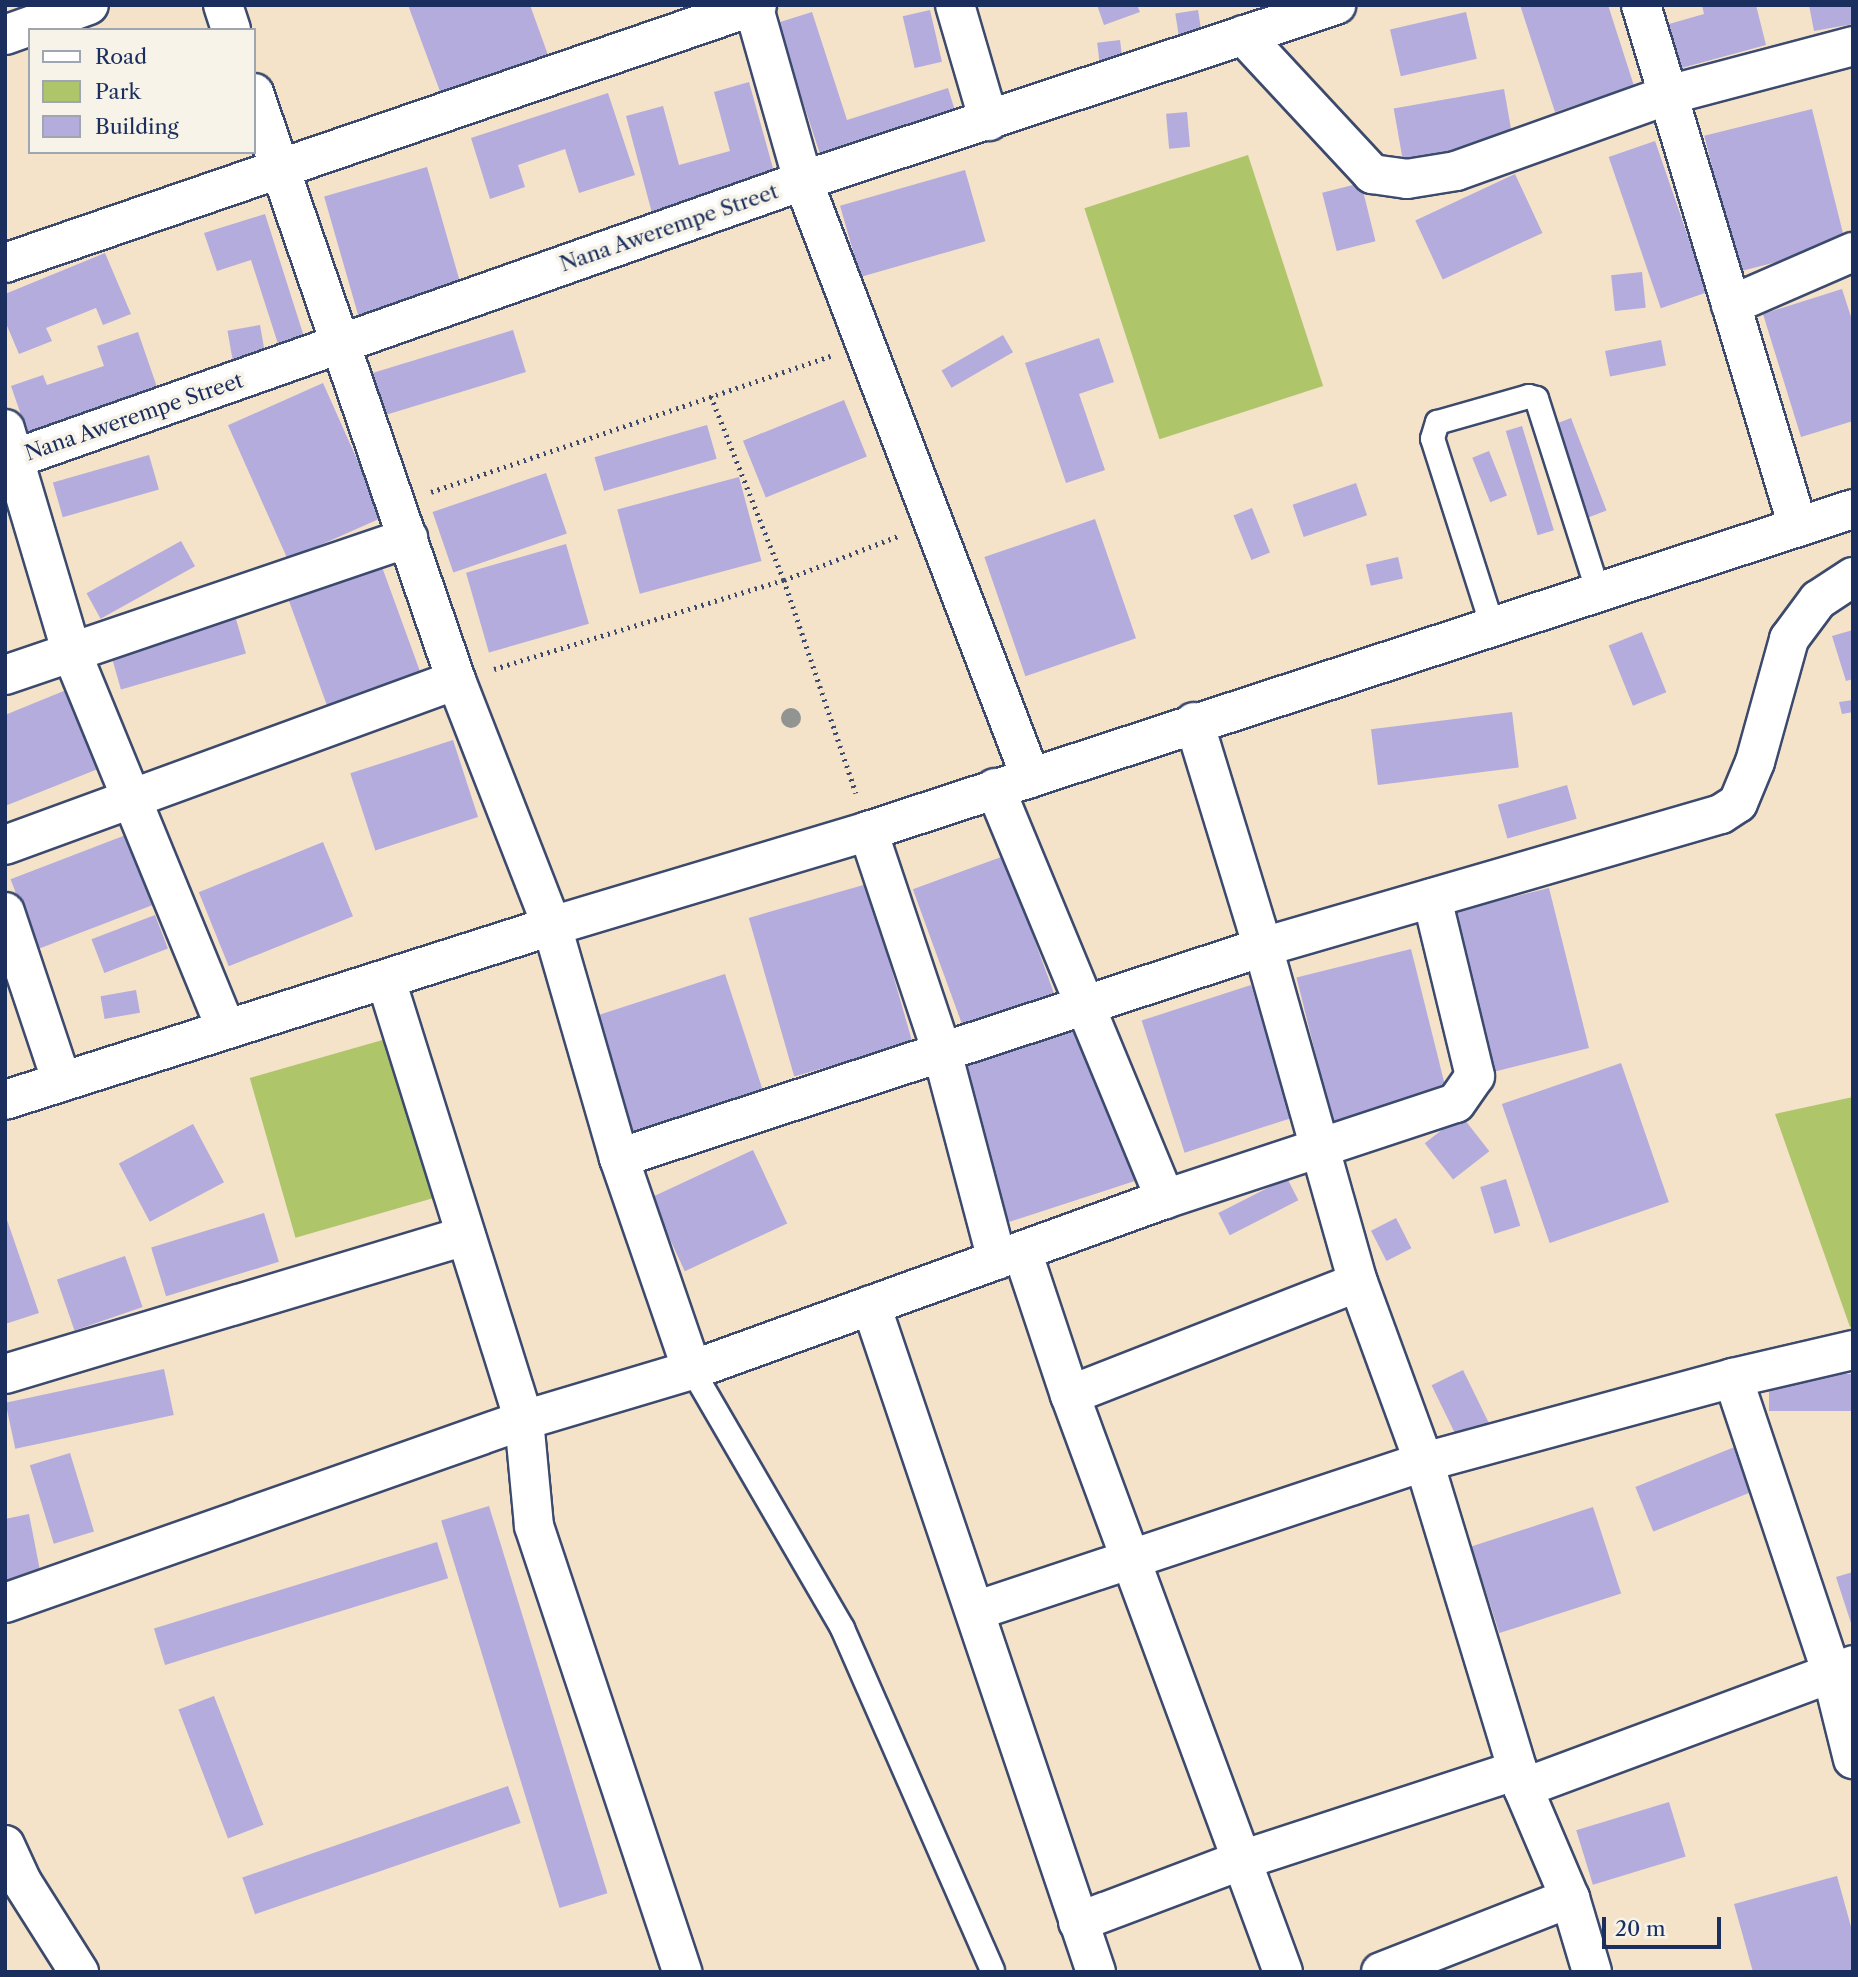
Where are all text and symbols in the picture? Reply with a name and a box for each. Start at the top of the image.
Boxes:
legend [28,28,256,154]
text: Road [95,44,147,69]
text: Park [95,79,141,104]
text: Building [95,114,179,139]
street label: Nana Awerempe Street [556,179,782,277]
street label: Nana Awerempe Street [21,368,247,466]
scale bar [1606,1904,1725,1948]
text: 20 m [1615,1916,1666,1941]

